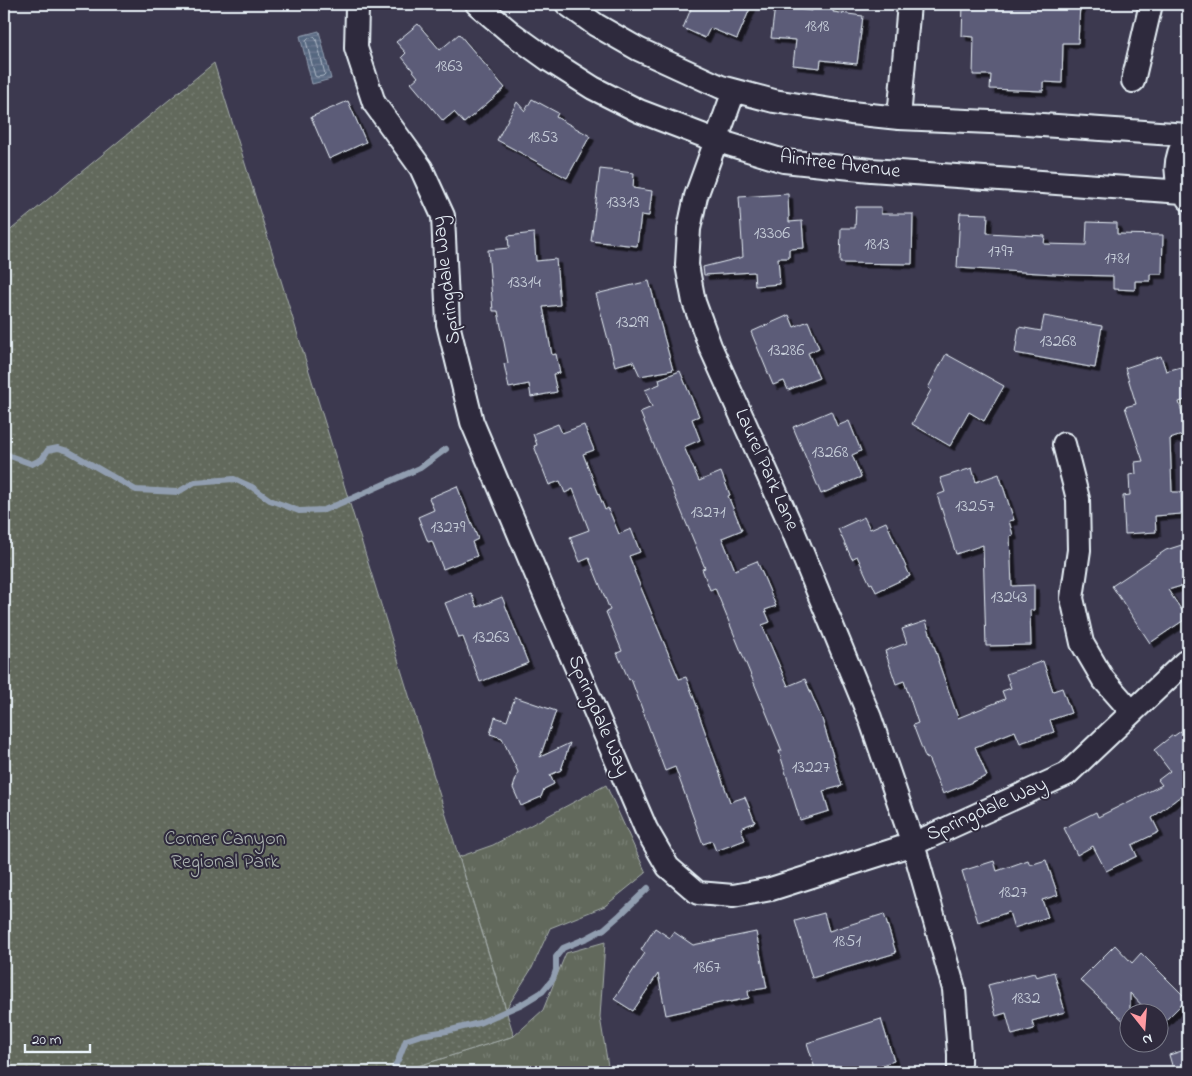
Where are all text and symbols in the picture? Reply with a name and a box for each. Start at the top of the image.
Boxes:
house number: 1818 [805,14,830,40]
house number: 1863 [435,54,463,80]
house number: 1853 [528,125,558,151]
street label: Aintree Avenue [778,143,902,187]
house number: 13313 [606,190,640,216]
street label: Springdale Way [425,214,470,346]
house number: 13306 [754,221,790,247]
house number: 1813 [864,232,890,258]
house number: 1797 [988,239,1015,265]
house number: 1781 [1104,246,1130,272]
house number: 13314 [507,270,541,296]
house number: 13299 [616,310,649,336]
house number: 13268 [1040,329,1077,355]
house number: 13286 [768,338,804,364]
street label: Laurel Park Lane [726,404,806,536]
house number: 13268 [812,440,849,466]
house number: 13257 [955,494,995,520]
house number: 13271 [690,500,726,526]
house number: 13279 [431,515,466,541]
house number: 13243 [991,585,1027,611]
house number: 13263 [472,625,510,651]
street label: Springdale Way [558,651,637,782]
house number: 13227 [792,755,831,781]
street label: Springdale Way [922,770,1052,850]
park label: Corner Canyon Regional Park [164,825,286,878]
house number: 1827 [999,880,1028,906]
house number: 1851 [833,929,862,955]
house number: 1867 [693,955,721,981]
house number: 1832 [1012,986,1040,1012]
north arrow [1120,1004,1170,1054]
scale bar [25,1021,90,1053]
text: N [1140,1028,1155,1050]
text: 20 m [32,1029,62,1051]

